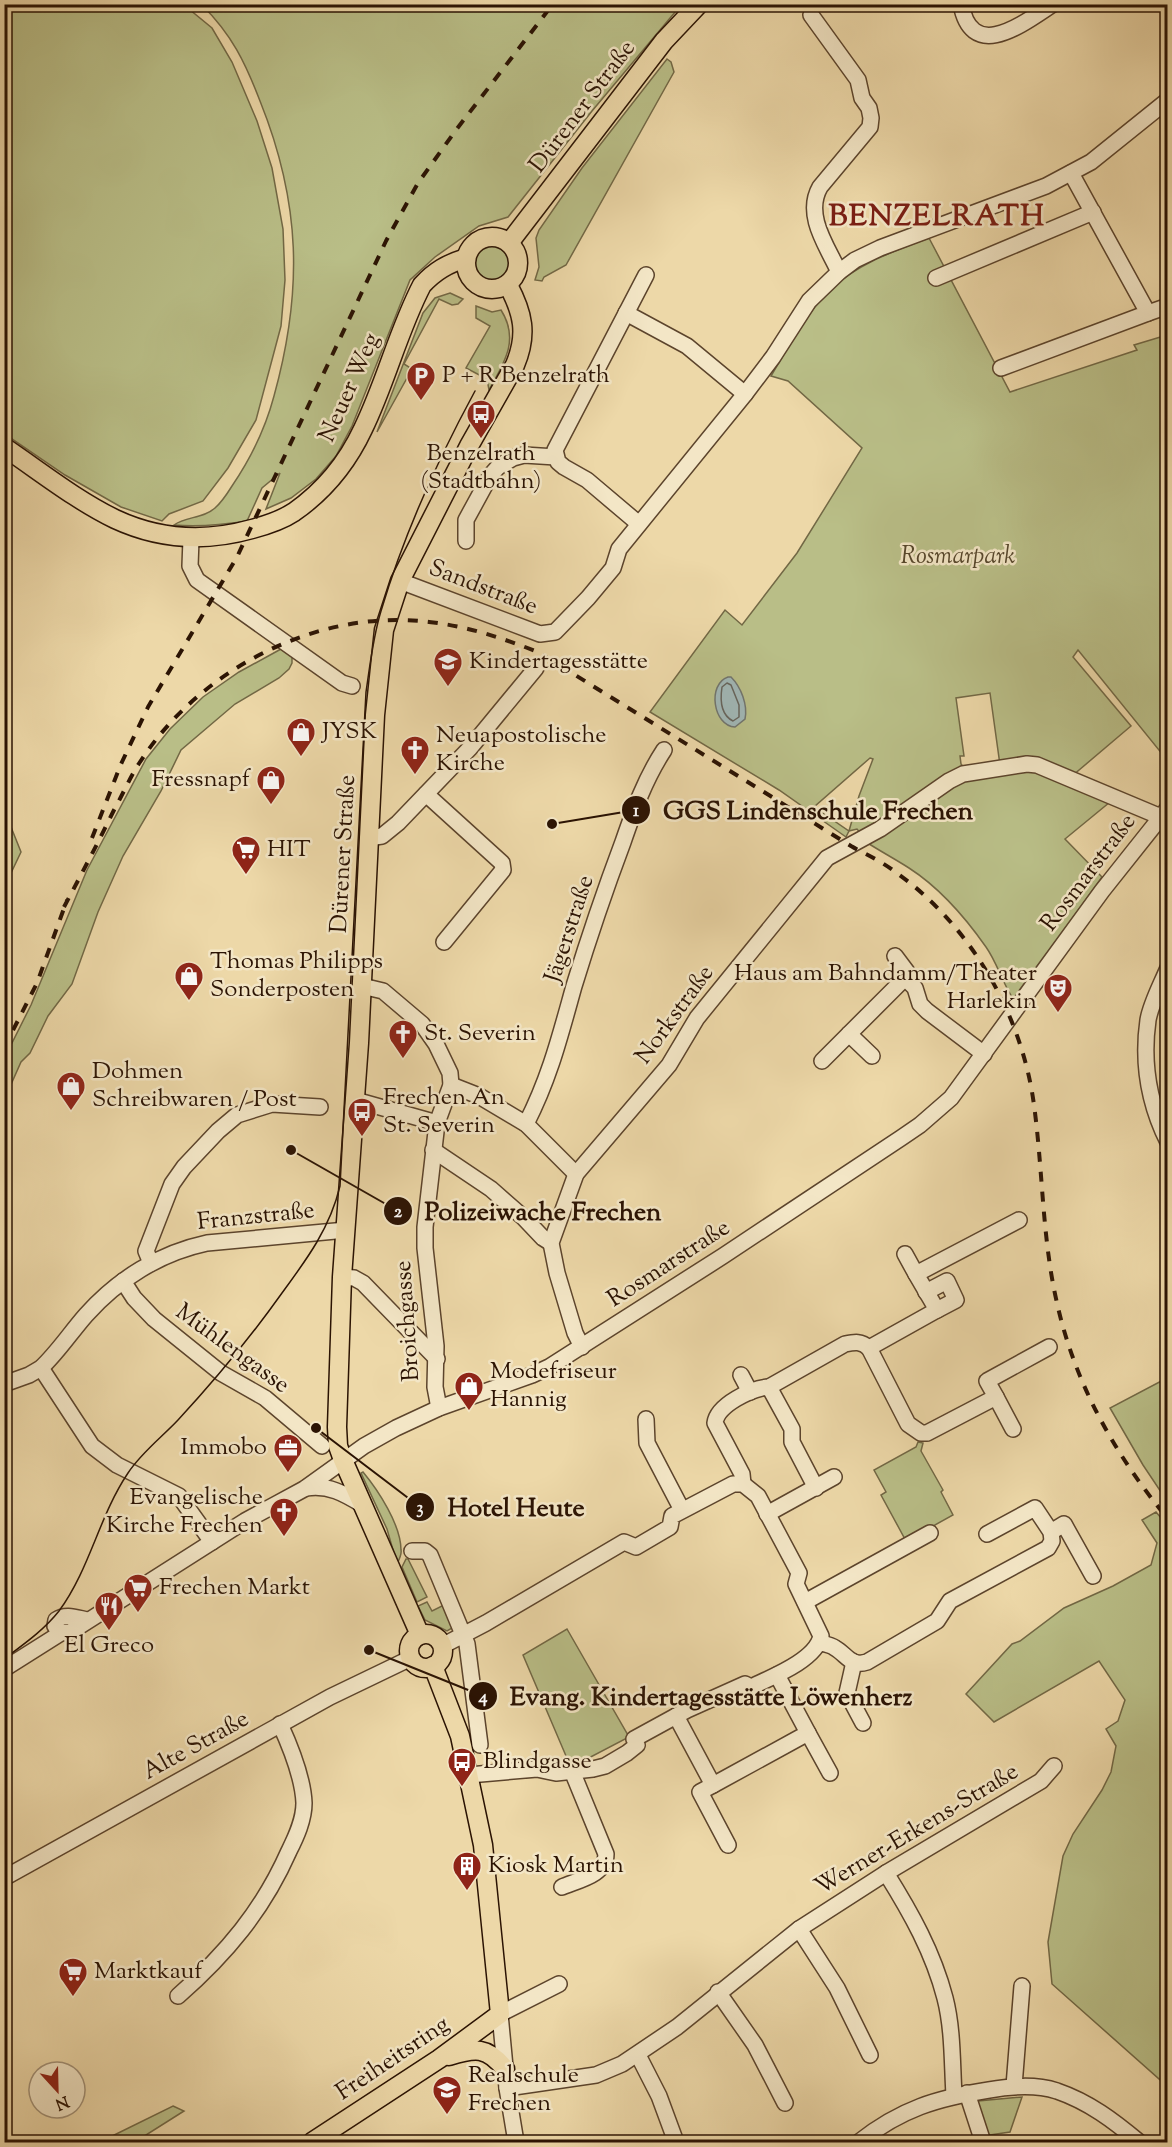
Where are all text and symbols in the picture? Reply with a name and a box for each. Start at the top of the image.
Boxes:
street label: Dürener Straße [522,33,644,181]
district label: BENZELRATH [828,196,1046,239]
street label: Neuer Weg [311,328,389,448]
place label: P + R Benzelrath [442,359,610,393]
parking icon: P + R Benzelrath [405,360,437,402]
bus stop icon: Benzelrath (Stadtbahn) [465,398,497,440]
place label: Benzelrath (Stadtbahn) [421,437,541,499]
park label: Rosmarpark [901,540,1015,574]
street label: Sandstraße [423,552,543,624]
place label: Kindertagesstätte [469,645,648,679]
school or university icon: Kindertagesstätte [432,646,464,688]
place label: JYSK [320,715,377,749]
shop icon: JYSK [285,716,317,758]
place label: Neuapostolische Kirche [436,719,606,781]
church icon: Neuapostolische Kirche [399,734,431,776]
place label: Fressnapf [151,763,252,797]
shop icon: Fressnapf [255,764,287,806]
street label: Dürener Straße [323,774,365,934]
callout: GGS Lindenschule Frechen [621,788,985,832]
text: GGS Lindenschule Frechen [663,794,974,831]
text: 1 [633,799,640,825]
street label: Rosmarstraße [1033,807,1145,939]
place label: HIT [267,833,311,867]
supermarket icon: HIT [230,834,262,876]
street label: Jägerstraße [536,871,603,989]
place label: Thomas Philipps Sonderposten [210,945,383,1007]
place label: Haus am Bahndamm/Theater Harlekin [734,957,1037,1019]
street label: Norkstraße [627,958,723,1072]
shop icon: Thomas Philipps Sonderposten [173,960,205,1002]
theatre icon: Haus am Bahndamm/Theater Harlekin [1042,972,1074,1014]
place label: St. Severin [424,1017,536,1051]
church icon: St. Severin [387,1018,419,1060]
place label: Dohmen Schreibwaren / Post [92,1055,297,1117]
shop icon: Dohmen Schreibwaren / Post [55,1070,87,1112]
place label: Frechen An St. Severin [383,1081,505,1143]
bus stop icon: Frechen An St. Severin [346,1096,378,1138]
callout: Polizeiwache Frechen [383,1189,673,1233]
street label: Franzstraße [196,1194,316,1240]
text: Polizeiwache Frechen [425,1195,662,1232]
text: 2 [394,1200,403,1226]
street label: Rosmarstraße [601,1212,737,1316]
street label: Broichgasse [387,1259,429,1383]
street label: Mühlengasse [168,1296,296,1402]
place label: Modefriseur Hannig [490,1355,617,1417]
shop icon: Modefriseur Hannig [453,1370,485,1412]
place label: Immobo [181,1431,267,1465]
office icon: Immobo [272,1432,304,1474]
place label: Evangelische Kirche Frechen [106,1481,263,1543]
callout: Hotel Heute [405,1485,596,1529]
text: Hotel Heute [448,1491,585,1528]
church icon: Evangelische Kirche Frechen [268,1496,300,1538]
text: 3 [416,1496,424,1522]
place label: Frechen Markt [159,1571,310,1605]
supermarket icon: Frechen Markt [122,1572,154,1614]
restaurant icon: El Greco [93,1590,125,1632]
place label: El Greco [64,1629,154,1663]
callout: Evang. Kindertagesstätte Löwenherz [468,1674,925,1718]
text: Evang. Kindertagesstätte Löwenherz [510,1680,912,1717]
text: 4 [477,1685,488,1711]
street label: Alte Straße [137,1703,255,1789]
place label: Blindgasse [483,1745,592,1779]
bus stop icon: Blindgasse [446,1746,478,1788]
street label: Werner-Erkens-Straße [809,1756,1025,1904]
place label: Kiosk Martin [488,1849,624,1883]
building icon: Kiosk Martin [451,1850,483,1892]
place label: Marktkauf [94,1955,204,1989]
supermarket icon: Marktkauf [57,1956,89,1998]
street label: Freiheitsring [329,2008,457,2110]
place label: Realschule Frechen [468,2059,579,2121]
north arrow [27,2060,87,2120]
school or university icon: Realschule Frechen [431,2074,463,2116]
text: N [51,2089,72,2115]

